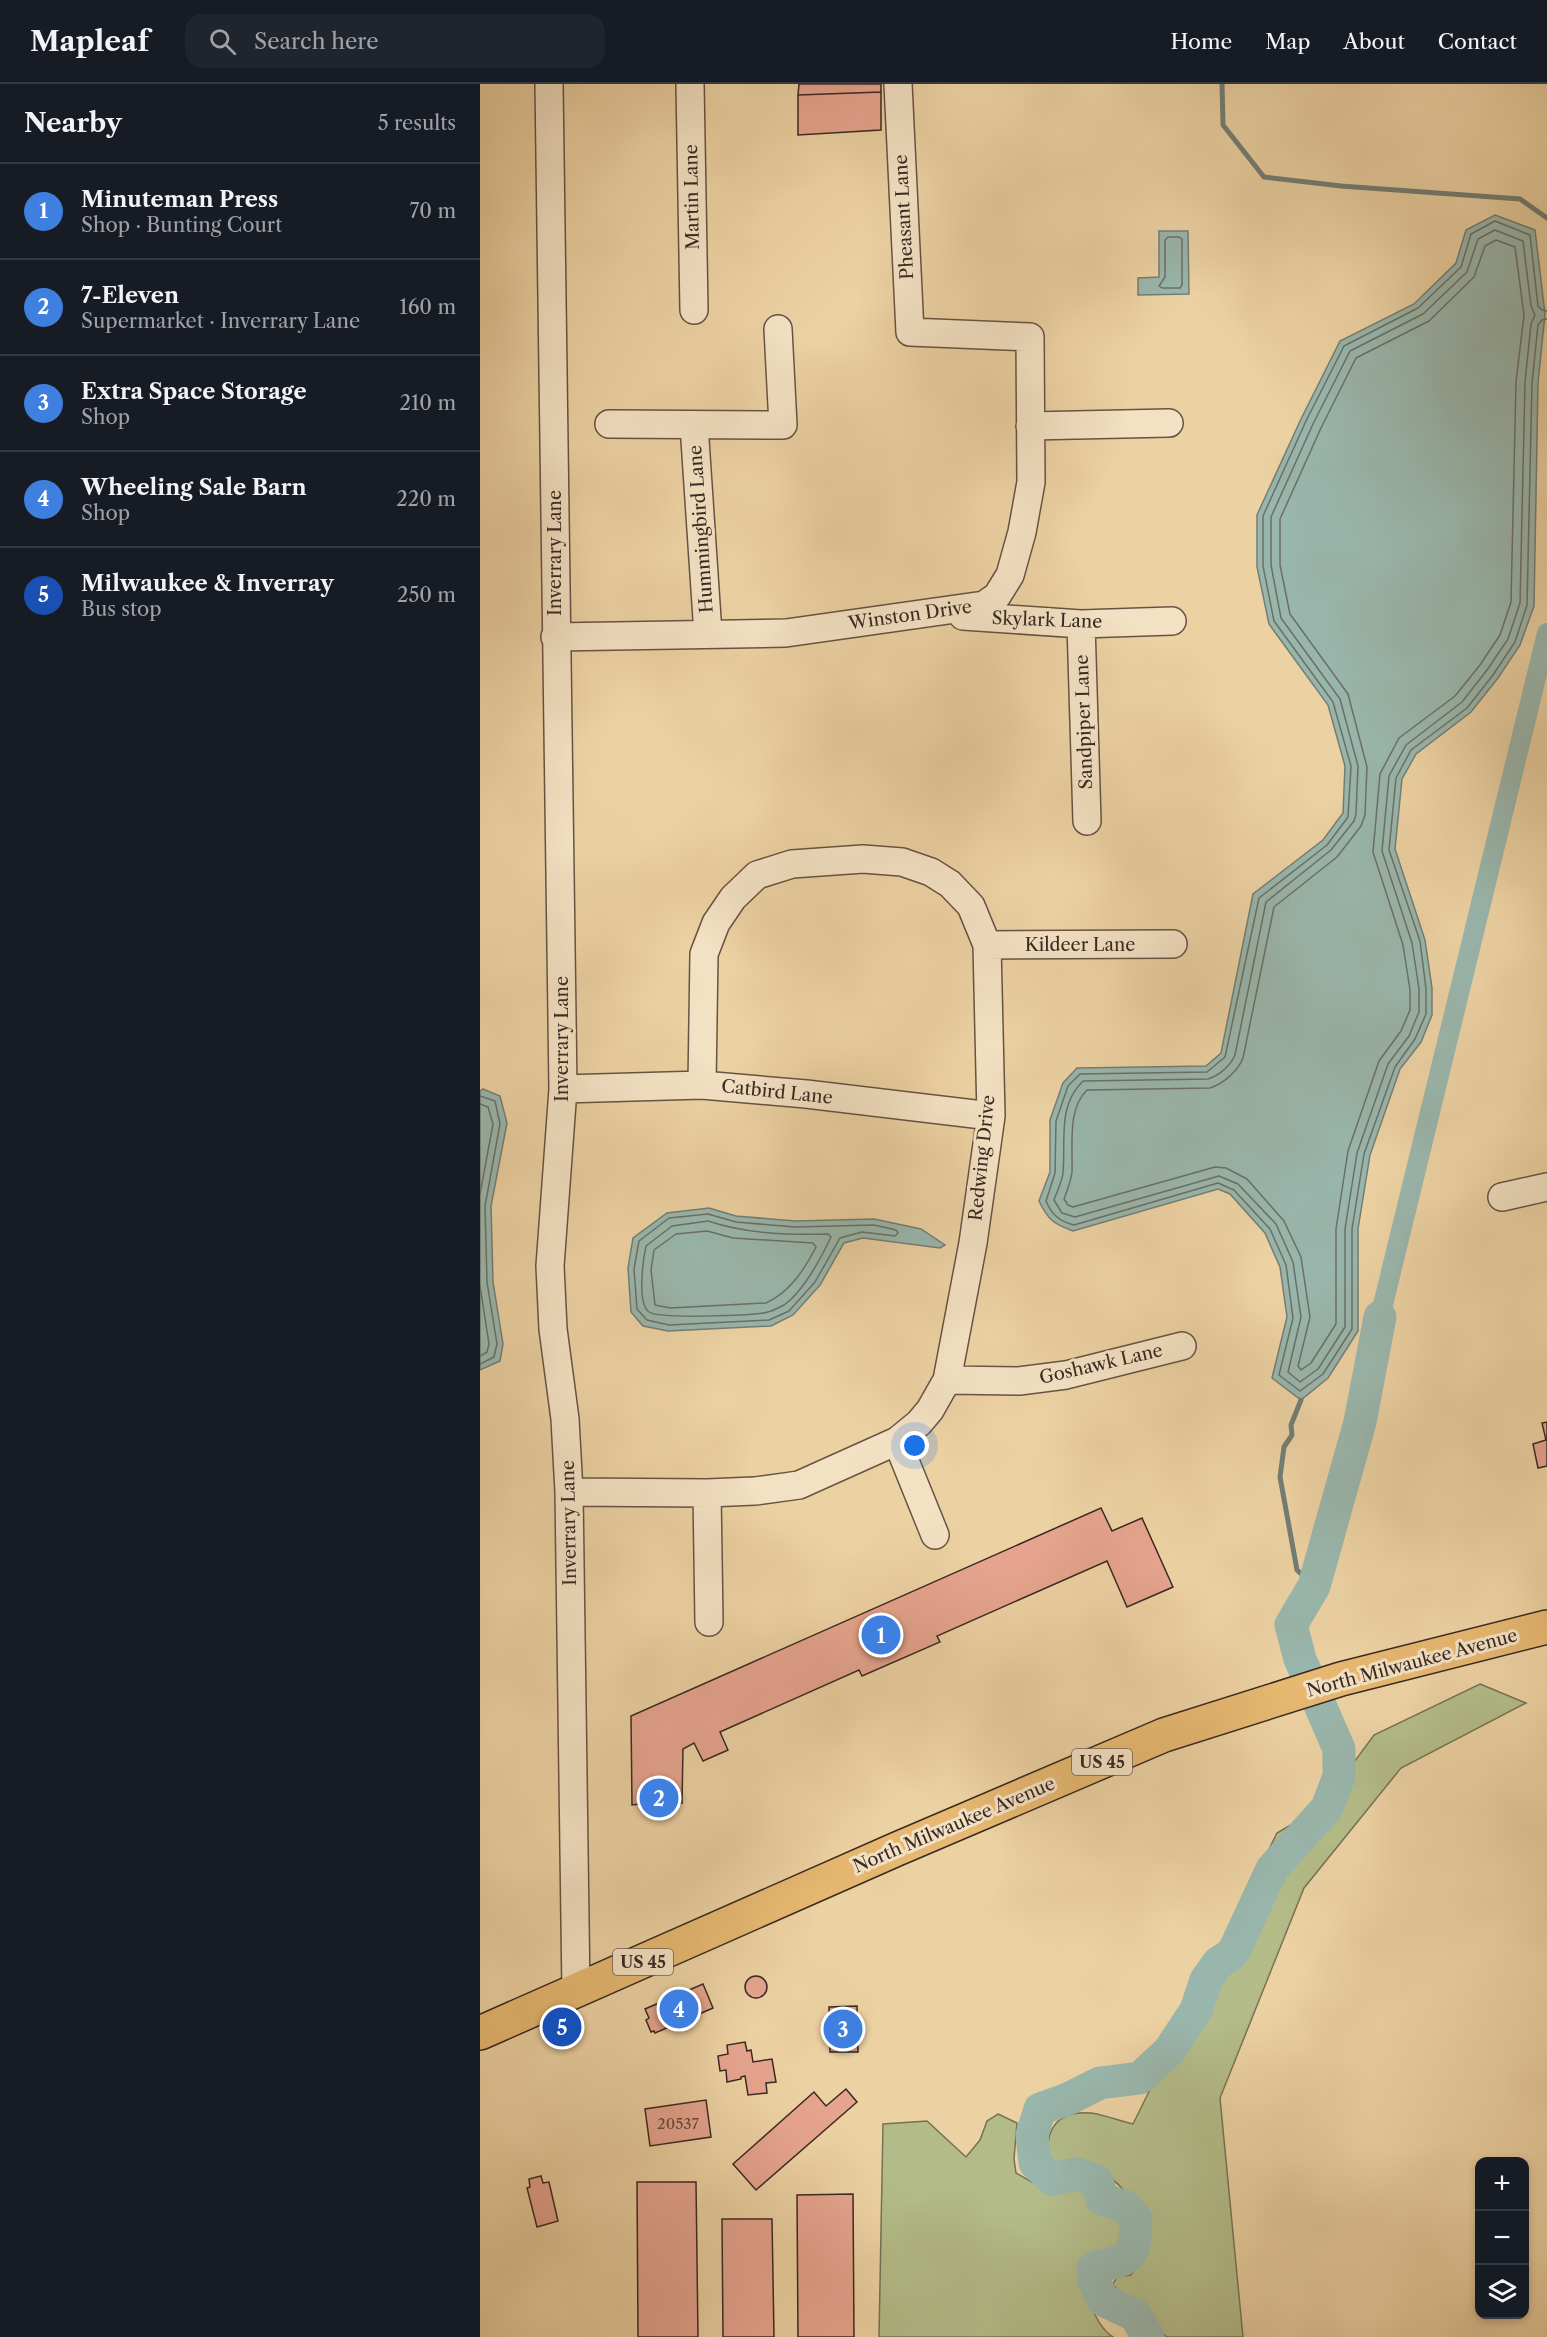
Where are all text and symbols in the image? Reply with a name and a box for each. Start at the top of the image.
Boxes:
search box [185,14,605,68]
text: Mapleaf [30,24,149,58]
icon: search [206,25,239,58]
text: Search here [254,28,379,55]
text: Home [1171,29,1232,54]
text: Map [1265,29,1310,54]
text: About [1343,29,1405,54]
text: Contact [1438,29,1517,54]
text: Nearby [24,107,122,139]
text: 5 results [378,111,456,135]
street label: Martin Lane [680,144,704,250]
street label: Pheasant Lane [890,154,918,280]
text: Minuteman Press [81,186,278,213]
text: 1 [39,199,48,223]
text: 70 m [410,199,456,223]
text: Shop · Bunting Court [81,213,282,237]
text: 7-Eleven [81,282,179,309]
text: 2 [38,295,49,319]
text: 160 m [399,295,456,319]
text: Supermarket · Inverrary Lane [81,309,360,333]
text: Extra Space Storage [81,378,307,405]
text: 3 [38,391,49,415]
text: 210 m [399,391,456,415]
text: Shop [81,405,130,429]
street label: Hummingbird Lane [684,444,718,614]
text: Wheeling Sale Barn [81,474,307,501]
text: 4 [38,487,49,511]
text: 220 m [396,487,456,511]
street label: Inverrary Lane [544,490,566,616]
text: Shop [81,501,130,525]
text: Milwaukee & Inverray [81,570,334,597]
text: 5 [38,583,49,607]
text: 250 m [397,583,456,607]
street label: Winston Drive [846,595,973,635]
text: Bus stop [81,597,162,621]
street label: Skylark Lane [991,607,1103,633]
street label: Sandpiper Lane [1071,654,1097,790]
street label: Kildeer Lane [1025,934,1135,956]
street label: Inverrary Lane [551,976,573,1102]
street label: Catbird Lane [720,1075,834,1109]
street label: Redwing Drive [964,1094,1000,1222]
street label: Goshawk Lane [1037,1339,1165,1389]
your location [900,1431,929,1460]
street label: Inverrary Lane [557,1460,581,1586]
pin: 1 [862,1612,900,1658]
street label: North Milwaukee Avenue [1304,1624,1520,1702]
road number: US 45 [1072,1749,1132,1775]
street label: North Milwaukee Avenue [850,1772,1058,1878]
pin: 2 [640,1776,678,1820]
road number: US 45 [613,1949,673,1975]
pin: 4 [660,1986,698,2032]
pin: 5 [542,2004,581,2050]
pin: 3 [824,2006,862,2052]
house number: 20537 [657,2114,700,2133]
map controls [1475,2157,1529,2319]
button: + [1475,2157,1529,2211]
button: − [1475,2211,1529,2265]
button: layers [1475,2265,1529,2319]

